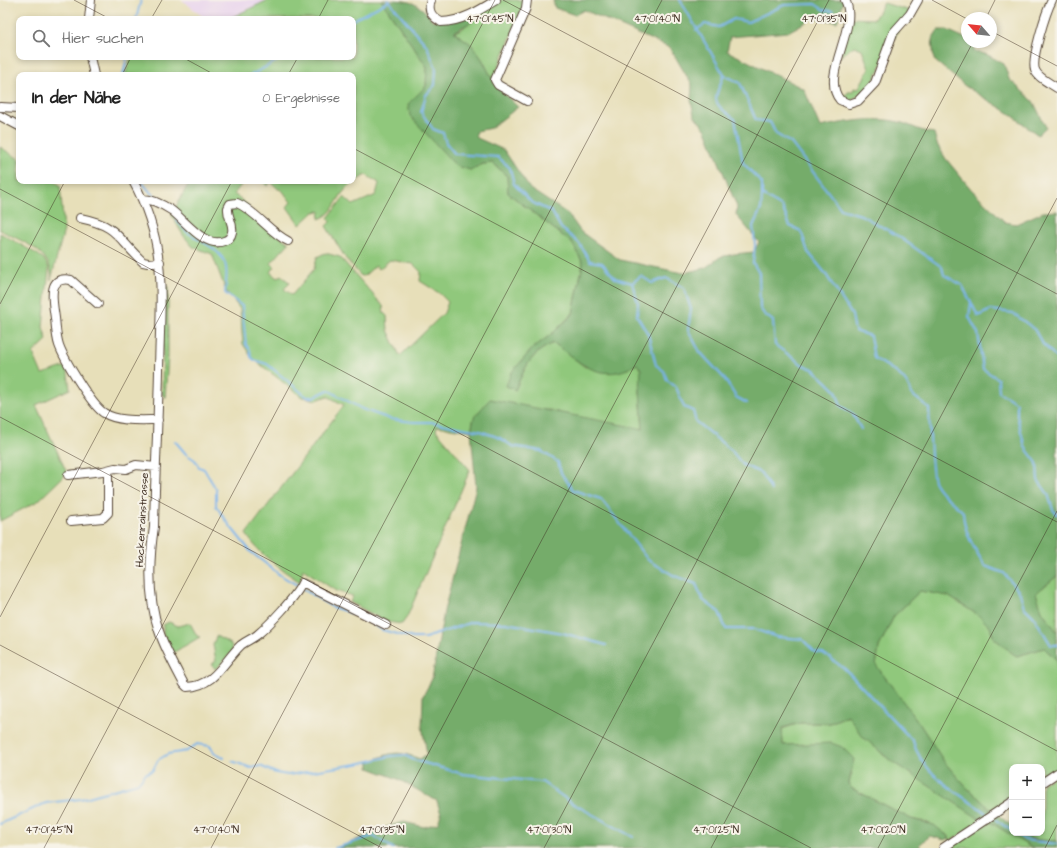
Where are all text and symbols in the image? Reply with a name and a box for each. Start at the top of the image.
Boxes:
text: 47°01'45"N [467,12,513,26]
text: 47°01'40"N [634,12,680,26]
text: 47°01'35"N [801,12,847,26]
north arrow [961,12,997,48]
search box [16,16,356,60]
icon: search [30,27,52,49]
text: Hier suchen [62,28,143,49]
text: In der Nähe [32,86,121,110]
text: 0 Ergebnisse [262,89,340,107]
street label: Hackenrainstrasse [132,472,152,568]
map controls [1009,764,1045,836]
button: + [1009,764,1045,800]
button: − [1009,800,1045,836]
text: 47°01'45"N [26,823,72,837]
text: 47°01'40"N [193,823,239,837]
text: 47°01'35"N [359,823,405,837]
text: 47°01'30"N [527,823,571,837]
text: 47°01'25"N [693,823,739,837]
text: 47°01'20"N [860,823,906,837]

